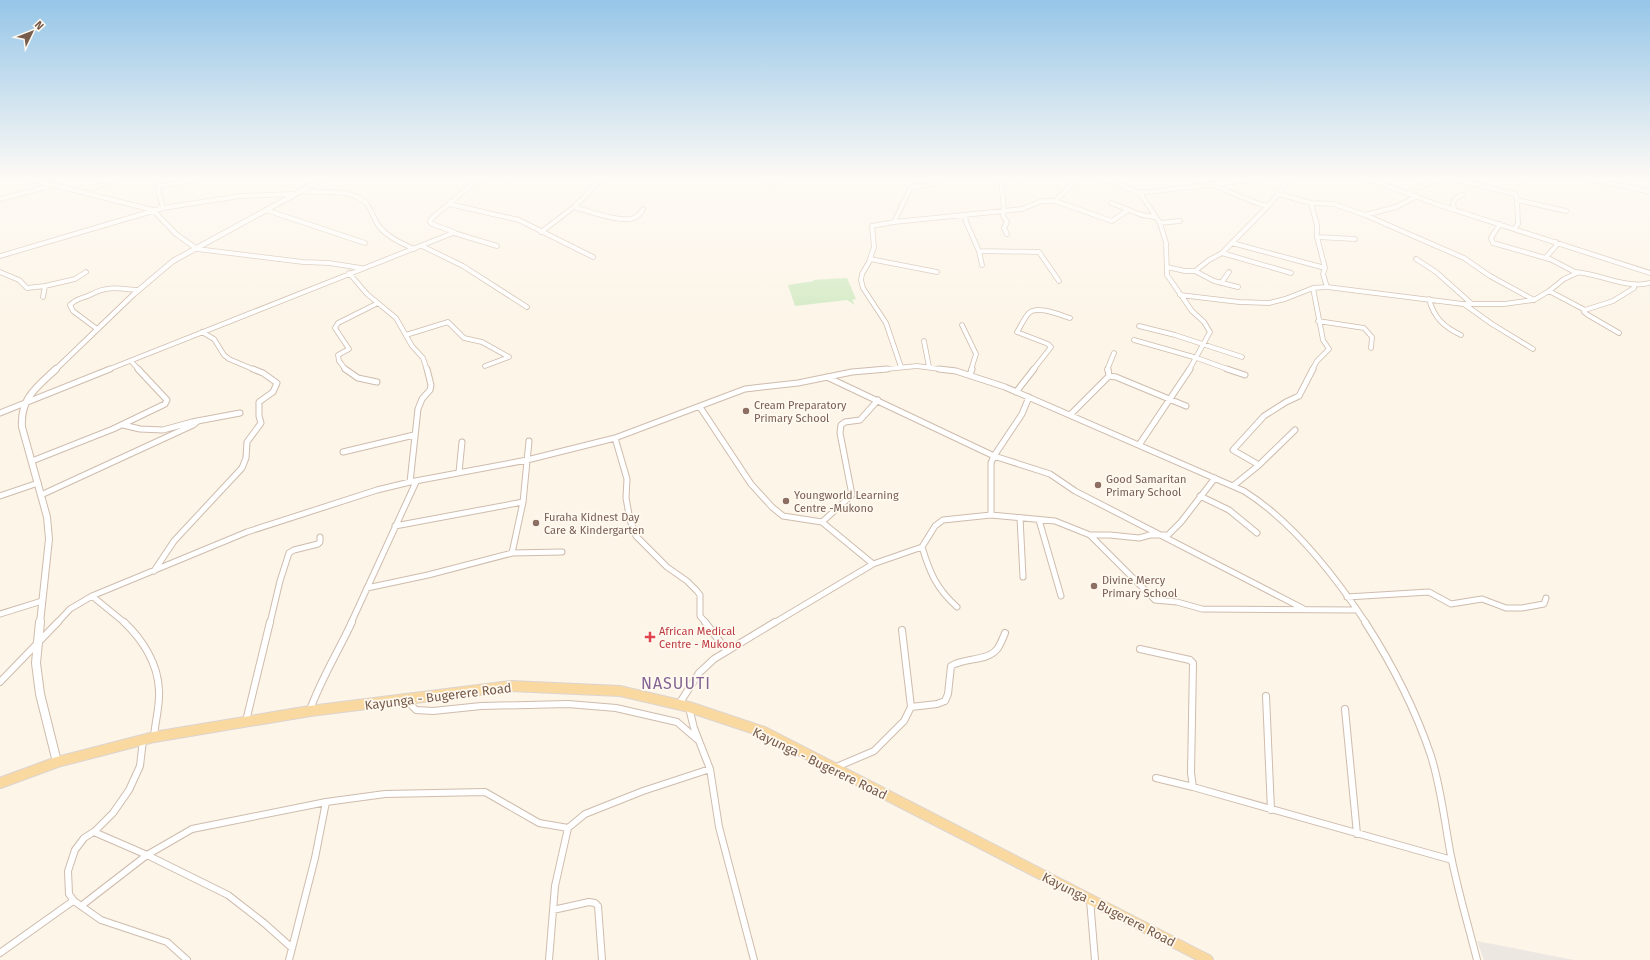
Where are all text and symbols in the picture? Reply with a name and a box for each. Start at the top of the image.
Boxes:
north arrow [12,12,52,52]
text: N [32,18,46,33]
place label: Cream Preparatory Primary School [754,399,847,425]
marker: Cream Preparatory Primary School [741,406,751,416]
place label: Good Samaritan Primary School [1106,473,1186,499]
marker: Good Samaritan Primary School [1093,480,1103,490]
place label: Youngworld Learning Centre -Mukono [794,489,899,515]
marker: Youngworld Learning Centre -Mukono [781,496,791,506]
place label: Furaha Kidnest Day Care & Kindergarten [544,511,644,537]
marker: Furaha Kidnest Day Care & Kindergarten [531,518,541,528]
place label: Divine Mercy Primary School [1102,574,1177,600]
marker: Divine Mercy Primary School [1089,581,1099,591]
place label: African Medical Centre - Mukono [659,625,741,651]
marker: African Medical Centre - Mukono [644,631,656,643]
district label: NASUUTI [641,674,711,693]
street label: Kayunga - Bugerere Road [364,680,512,713]
street label: Kayunga - Bugerere Road [750,724,889,803]
street label: Kayunga - Bugerere Road [1040,869,1178,950]

